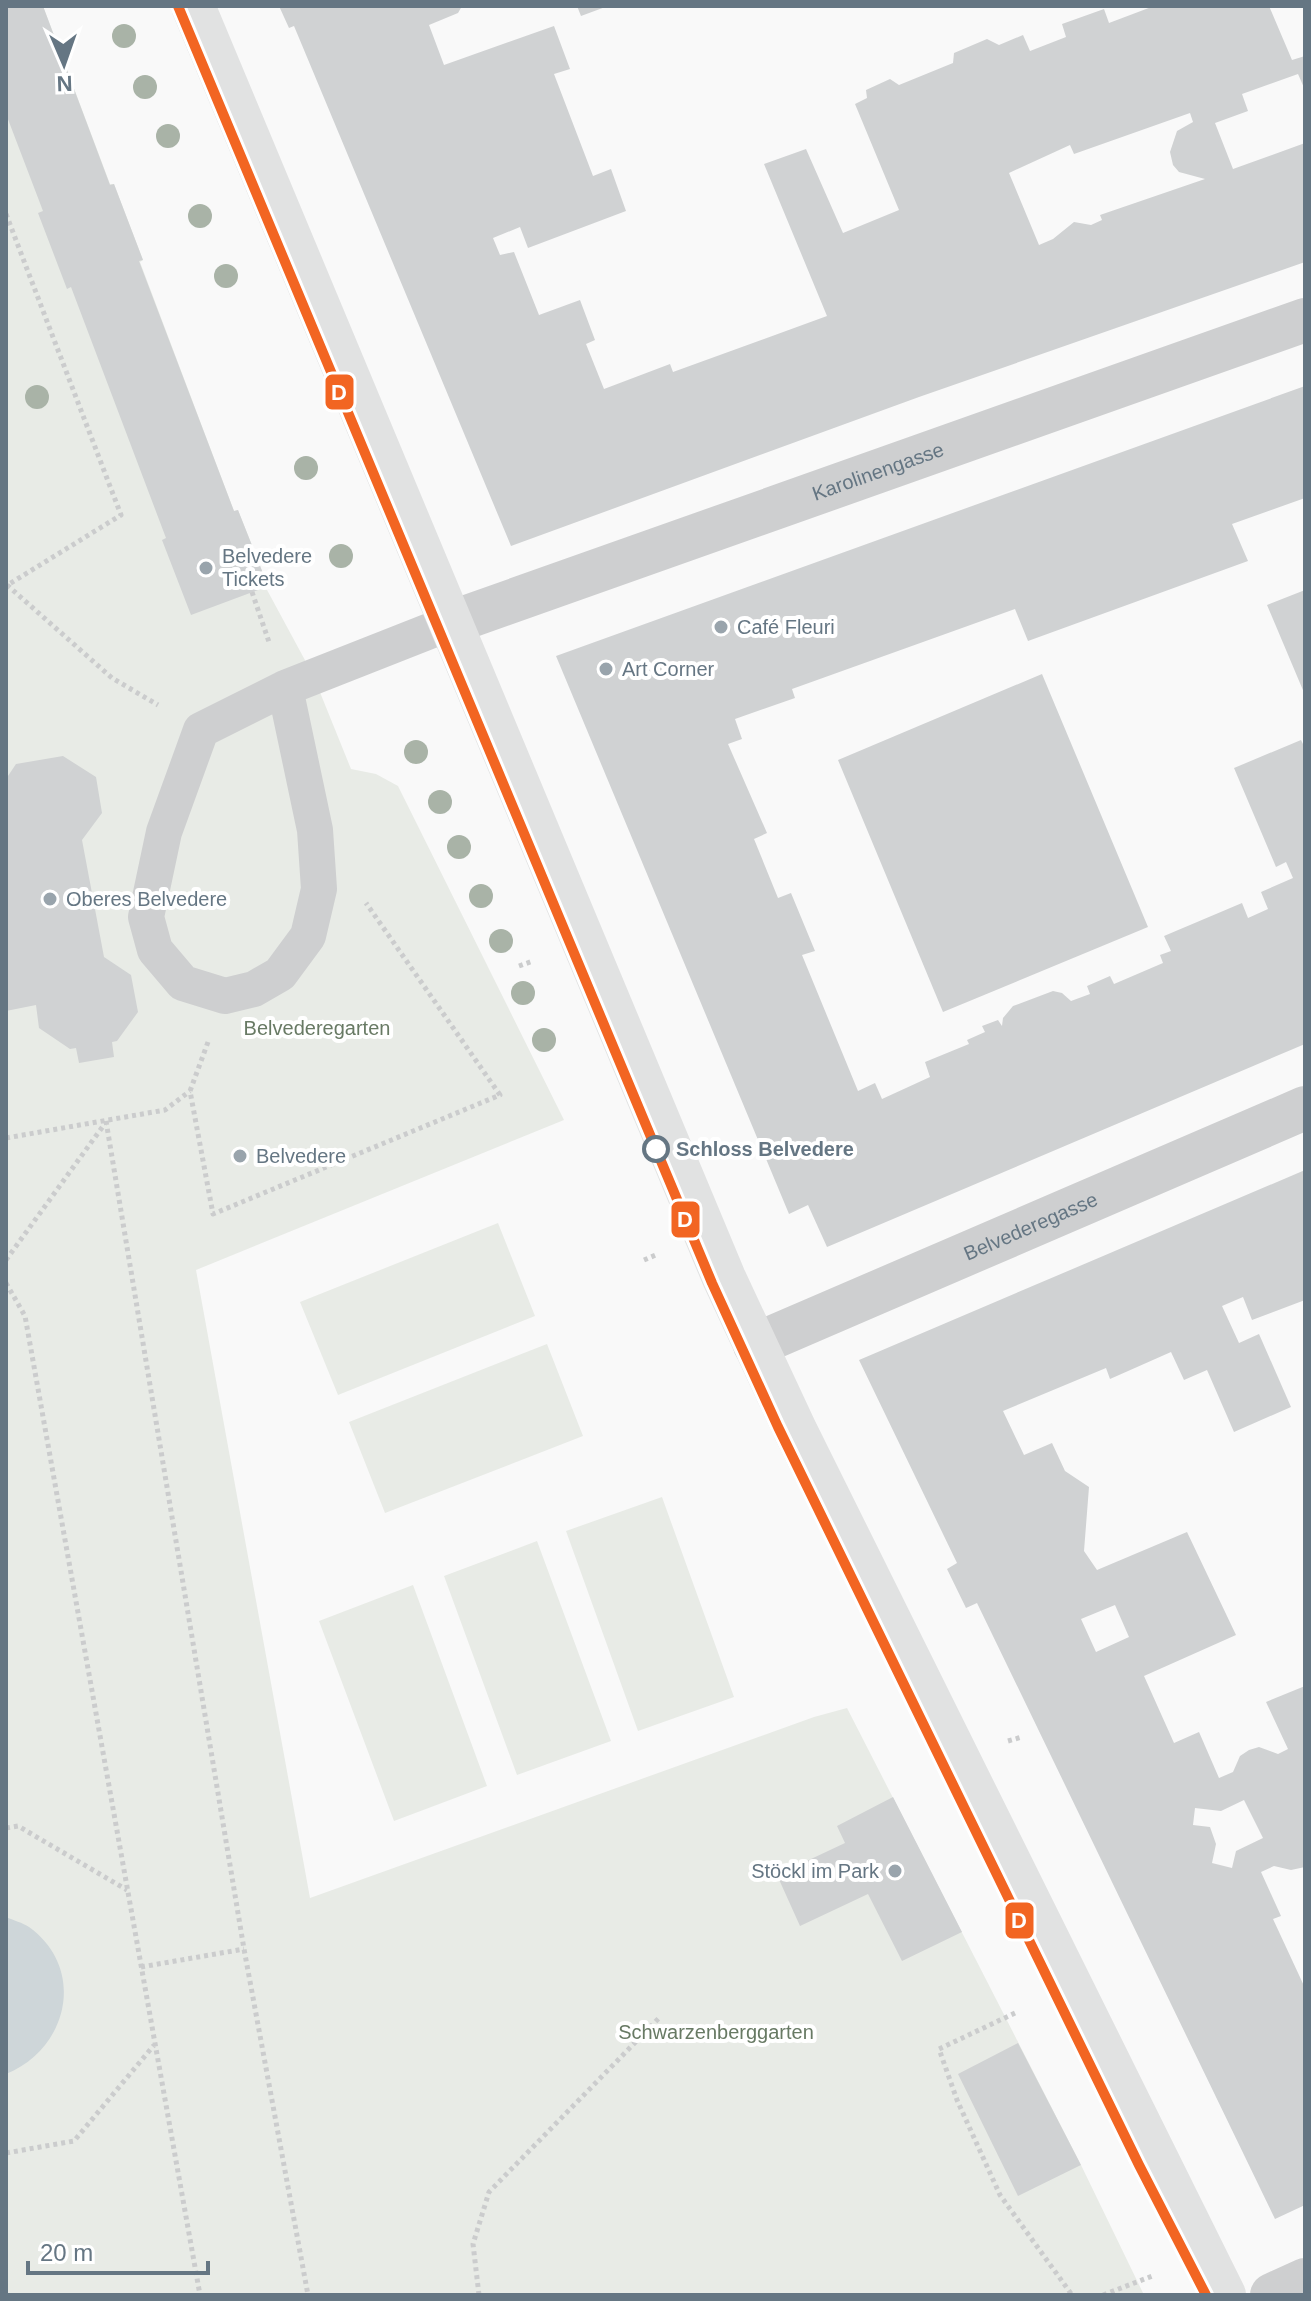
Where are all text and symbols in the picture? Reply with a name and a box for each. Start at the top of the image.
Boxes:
north arrow [24,24,104,104]
text: N [56,71,73,96]
line badge: D [324,373,355,411]
text: D [331,380,347,405]
street label: Karolinengasse [809,438,947,505]
place label: Belvedere Tickets [222,545,312,590]
marker: Belvedere Tickets [197,559,215,577]
place label: Café Fleuri [737,616,835,638]
marker: Café Fleuri [712,618,730,636]
place label: Art Corner [622,658,715,680]
marker: Art Corner [597,660,615,678]
place label: Oberes Belvedere [66,888,227,910]
marker: Oberes Belvedere [41,890,59,908]
park label: Belvederegarten [244,1017,390,1039]
marker: Schloss Belvedere [643,1136,669,1162]
place label: Schloss Belvedere [676,1138,854,1160]
place label: Belvedere [256,1145,346,1167]
marker: Belvedere [231,1147,249,1165]
street label: Belvederegasse [960,1188,1101,1265]
line badge: D [670,1200,701,1239]
text: D [677,1207,693,1232]
place label: Stöckl im Park [751,1860,880,1882]
marker: Stöckl im Park [886,1862,904,1880]
line badge: D [1004,1901,1035,1940]
text: D [1011,1908,1027,1933]
park label: Schwarzenberggarten [618,2021,814,2043]
scale bar [28,2225,208,2275]
text: 20 m [40,2239,93,2266]

